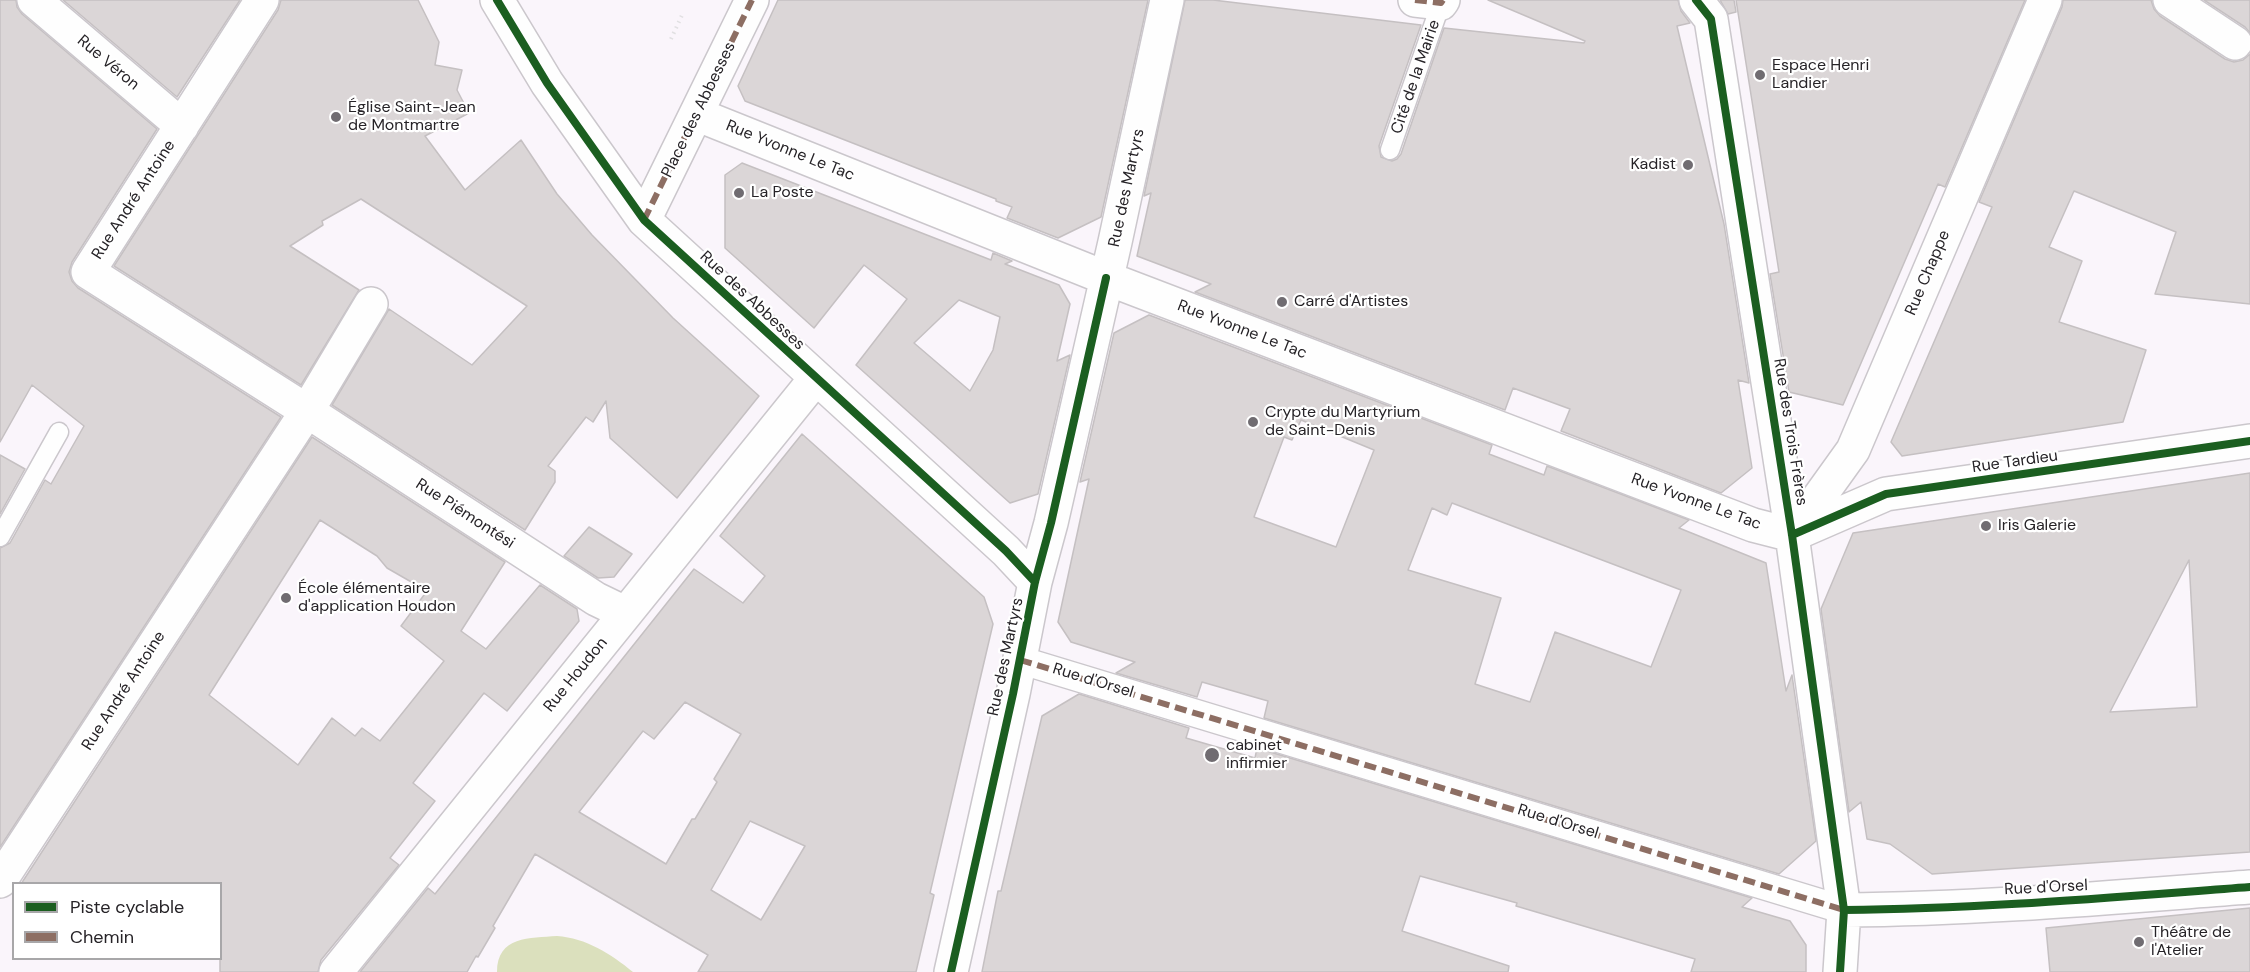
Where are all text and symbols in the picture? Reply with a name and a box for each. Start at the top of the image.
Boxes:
street label: Cité de la Mairie [1387,17,1445,137]
street label: Rue Véron [73,32,143,94]
street label: Place des Abbesses [658,39,740,181]
place label: Espace Henri Landier [1772,56,1869,94]
marker: Espace Henri Landier [1753,68,1767,82]
place label: Église Saint-Jean de Montmartre [348,98,476,136]
marker: Église Saint-Jean de Montmartre [329,110,343,124]
street label: Rue Yvonne Le Tac [723,116,857,186]
street label: Rue des Martyrs [1105,127,1149,249]
street label: Rue André Antoine [88,137,180,263]
place label: Kadist [1630,155,1676,175]
marker: Kadist [1681,158,1695,172]
place label: La Poste [751,183,814,203]
marker: La Poste [732,186,746,200]
street label: Rue Chappe [1901,228,1955,318]
street label: Rue des Abbesses [696,247,808,355]
place label: Carré d'Artistes [1294,292,1408,312]
marker: Carré d'Artistes [1275,295,1289,309]
street label: Rue Yvonne Le Tac [1175,296,1309,364]
street label: Rue des Trois Frères [1769,357,1811,507]
place label: Crypte du Martyrium de Saint-Denis [1265,403,1420,441]
marker: Crypte du Martyrium de Saint-Denis [1246,415,1260,429]
street label: Rue Tardieu [1971,446,2059,478]
street label: Rue Yvonne Le Tac [1628,470,1764,534]
street label: Rue Piémontési [412,475,518,553]
place label: Iris Galerie [1998,516,2076,536]
marker: Iris Galerie [1979,519,1993,533]
place label: École élémentaire d'application Houdon [298,579,456,617]
marker: École élémentaire d'application Houdon [279,591,293,605]
street label: Rue des Martyrs [984,596,1028,718]
street label: Rue André Antoine [78,628,170,754]
street label: Rue Houdon [540,634,612,716]
street label: Rue d'Orsel [1050,660,1136,702]
place label: cabinet infirmier [1226,736,1287,774]
marker: cabinet infirmier [1203,746,1221,764]
street label: Rue d'Orsel [1515,801,1601,843]
street label: Rue d'Orsel [2004,876,2088,900]
legend [12,882,222,960]
text: Piste cyclable [70,895,184,919]
place label: Théâtre de l'Atelier [2151,923,2231,961]
text: Chemin [70,925,134,949]
marker: Théâtre de l'Atelier [2132,935,2146,949]

